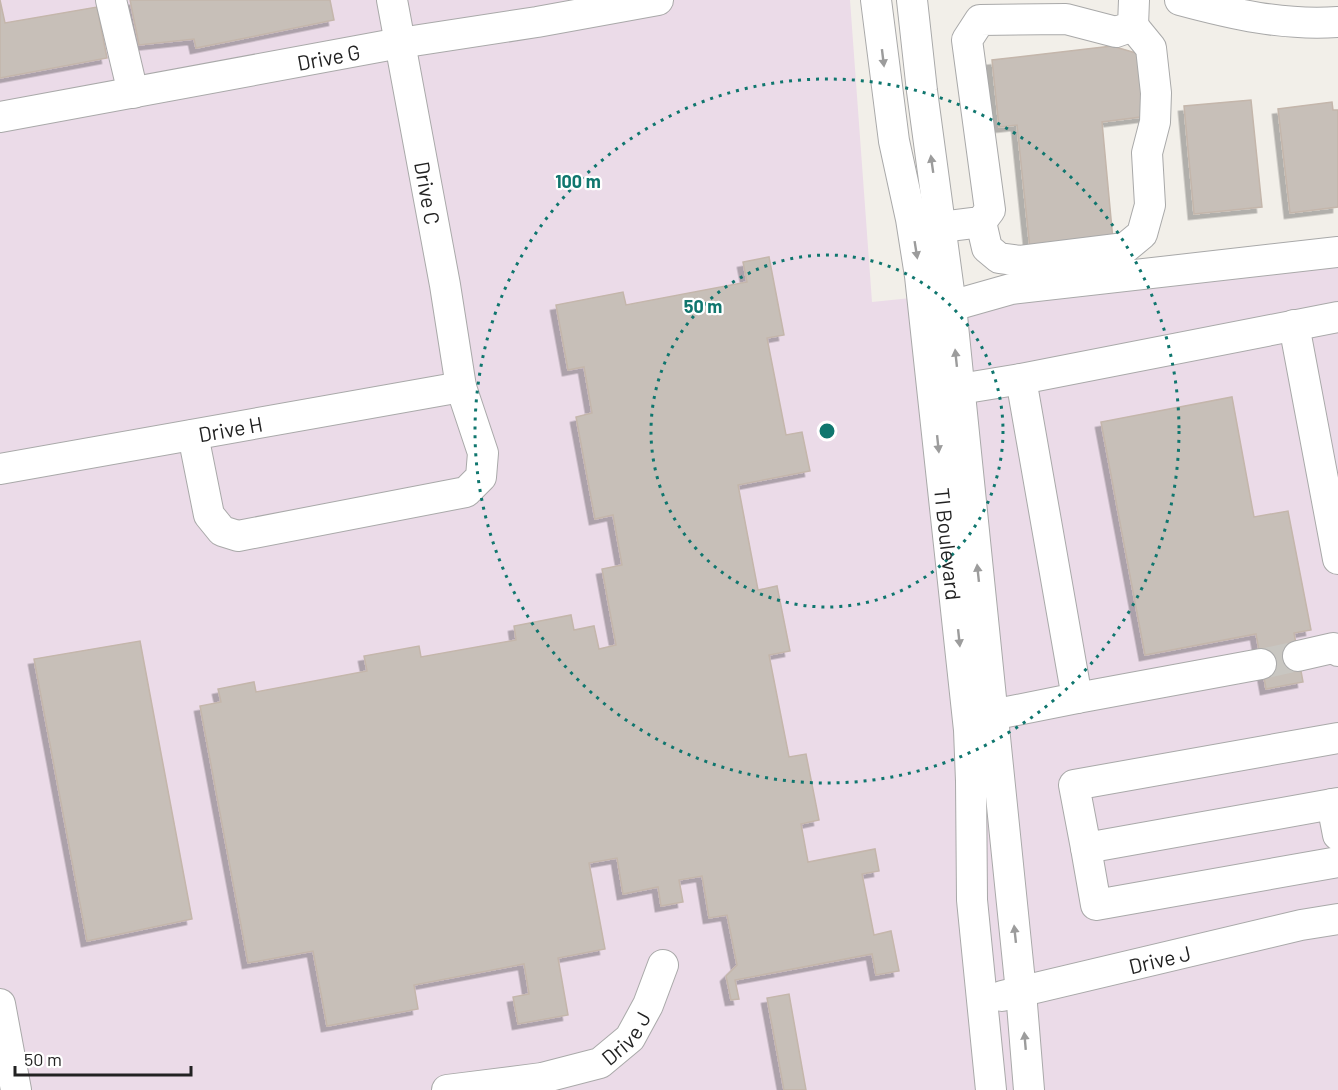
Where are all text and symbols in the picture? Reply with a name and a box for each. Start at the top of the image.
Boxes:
street label: Drive G [295,38,362,74]
one-way arrow [878,49,887,68]
one-way arrow [927,155,936,174]
street label: Drive C [410,159,446,227]
text: 100 m [555,170,601,192]
one-way arrow [911,241,920,260]
text: 50 m [684,295,722,317]
one-way arrow [951,348,961,367]
street label: Drive H [196,410,264,446]
centre of rings [817,421,837,441]
one-way arrow [933,434,943,453]
street label: TI Boulevard [930,486,967,601]
one-way arrow [973,563,983,582]
one-way arrow [954,628,964,647]
one-way arrow [1010,924,1020,943]
street label: Drive J [1126,939,1193,978]
street label: Drive J [596,1007,655,1070]
one-way arrow [1020,1031,1030,1050]
scale bar [15,1039,190,1077]
text: 50 m [24,1048,62,1070]

